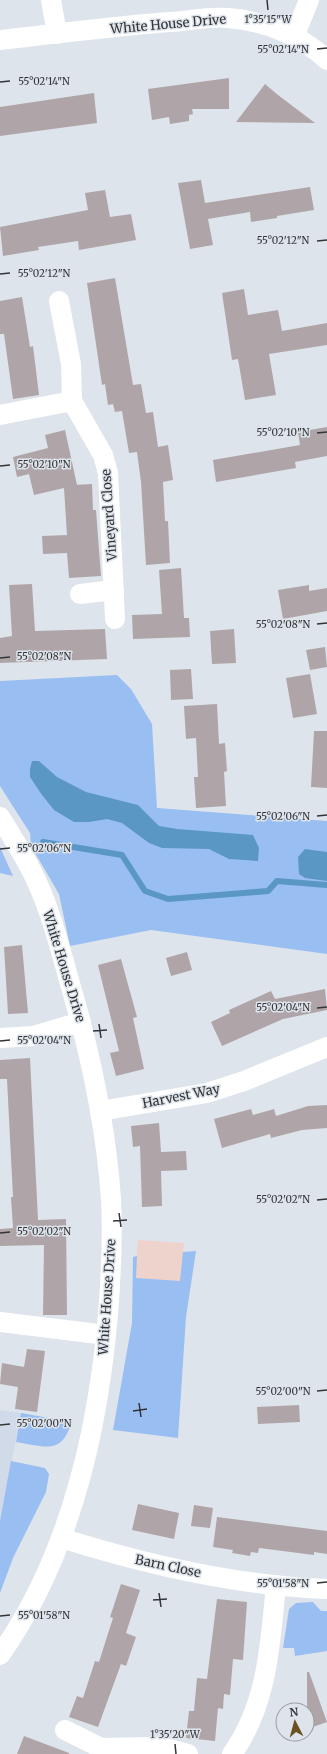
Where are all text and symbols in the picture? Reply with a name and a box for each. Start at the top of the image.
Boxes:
street label: White House Drive [108,10,227,38]
text: 1°35'15"W [245,13,292,26]
text: 55°02'14"N [257,43,309,56]
text: 55°02'14"N [18,75,70,88]
text: 55°02'12"N [257,234,310,247]
text: 55°02'12"N [18,267,71,280]
text: 55°02'10"N [257,426,310,439]
text: 55°02'10"N [18,458,71,471]
street label: Vineyard Close [97,468,121,563]
text: 55°02'08"N [256,618,311,631]
text: 55°02'08"N [17,650,72,663]
text: 55°02'06"N [256,810,310,823]
text: 55°02'06"N [17,842,71,855]
street label: White House Drive [39,907,89,1024]
text: 55°02'04"N [256,1001,310,1014]
text: 55°02'04"N [17,1034,71,1047]
street label: Harvest Way [141,1080,222,1112]
text: 55°02'02"N [256,1193,310,1206]
text: 55°02'02"N [17,1225,71,1238]
street label: White House Drive [94,1238,120,1357]
text: 55°02'00"N [255,1385,311,1398]
text: 55°02'00"N [16,1417,72,1430]
street label: Barn Close [134,1551,203,1581]
text: 55°01'58"N [257,1577,309,1590]
text: 55°01'58"N [18,1609,70,1622]
north arrow [275,1702,315,1742]
text: N [289,1705,299,1719]
text: 1°35'20"W [150,1728,201,1741]

